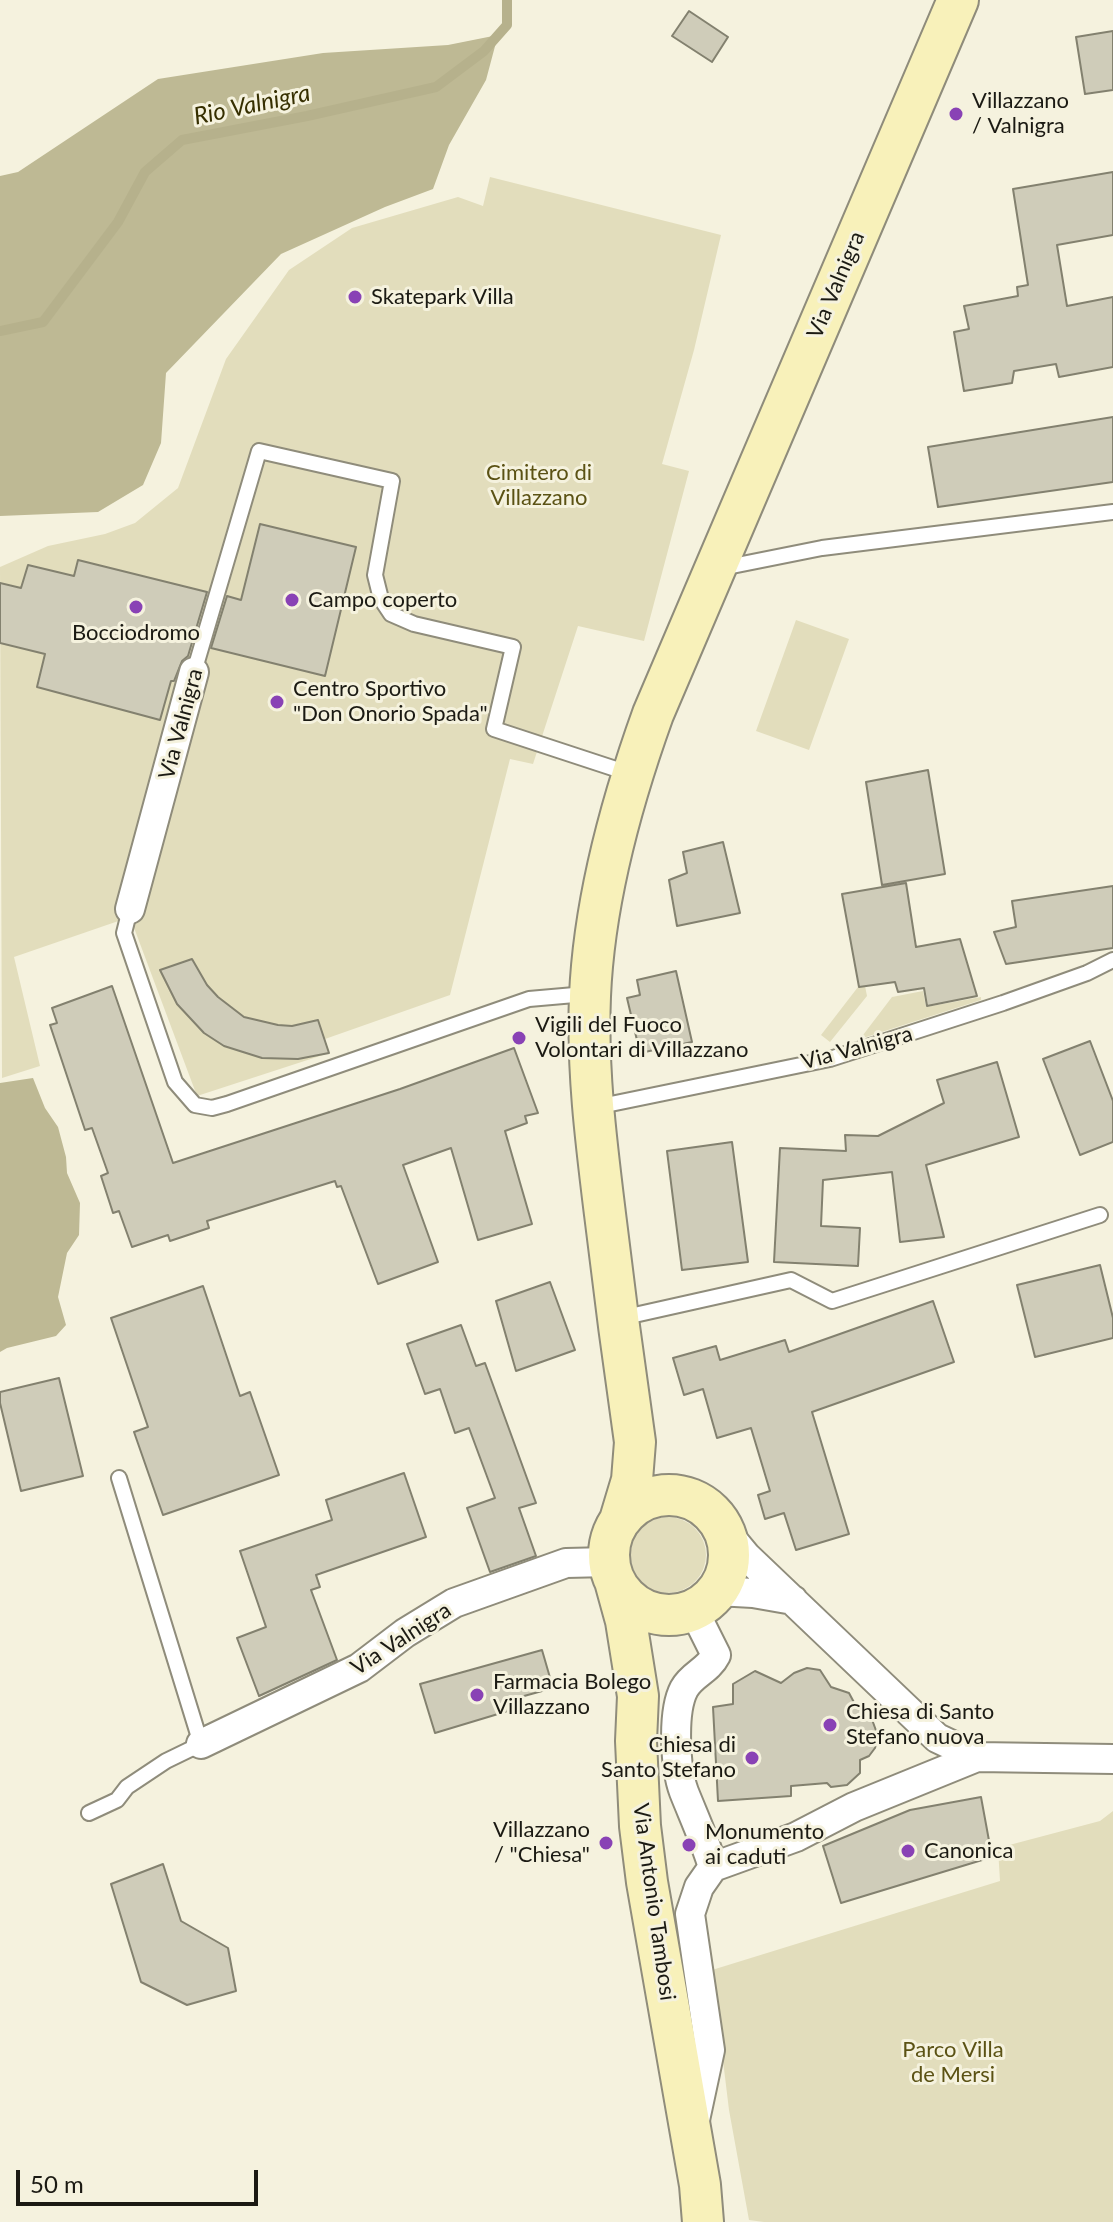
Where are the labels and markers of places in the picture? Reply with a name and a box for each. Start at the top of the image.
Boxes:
place label: Villazzano / Valnigra [972,88,1069,140]
marker: Villazzano / Valnigra [947,105,965,123]
place label: Skatepark Villa [371,284,514,310]
marker: Skatepark Villa [346,288,364,306]
place label: Campo coperto [308,587,457,613]
marker: Campo coperto [283,591,301,609]
marker: Bocciodromo [127,598,145,616]
place label: Bocciodromo [72,620,200,646]
place label: Centro Sportivo "Don Onorio Spada" [293,676,488,728]
marker: Centro Sportivo "Don Onorio Spada" [268,693,286,711]
place label: Vigili del Fuoco Volontari di Villazzano [535,1012,749,1064]
marker: Vigili del Fuoco Volontari di Villazzano [510,1029,528,1047]
place label: Farmacia Bolego Villazzano [493,1669,651,1720]
marker: Farmacia Bolego Villazzano [468,1686,486,1704]
place label: Chiesa di Santo Stefano nuova [846,1699,994,1750]
marker: Chiesa di Santo Stefano nuova [821,1716,839,1734]
place label: Chiesa di Santo Stefano [601,1732,736,1784]
marker: Chiesa di Santo Stefano [743,1749,761,1767]
place label: Villazzano / "Chiesa" [493,1817,590,1868]
place label: Monumento ai caduti [705,1819,824,1870]
marker: Villazzano / "Chiesa" [597,1834,615,1852]
marker: Monumento ai caduti [680,1836,698,1854]
place label: Canonica [924,1838,1013,1864]
marker: Canonica [899,1842,917,1860]

